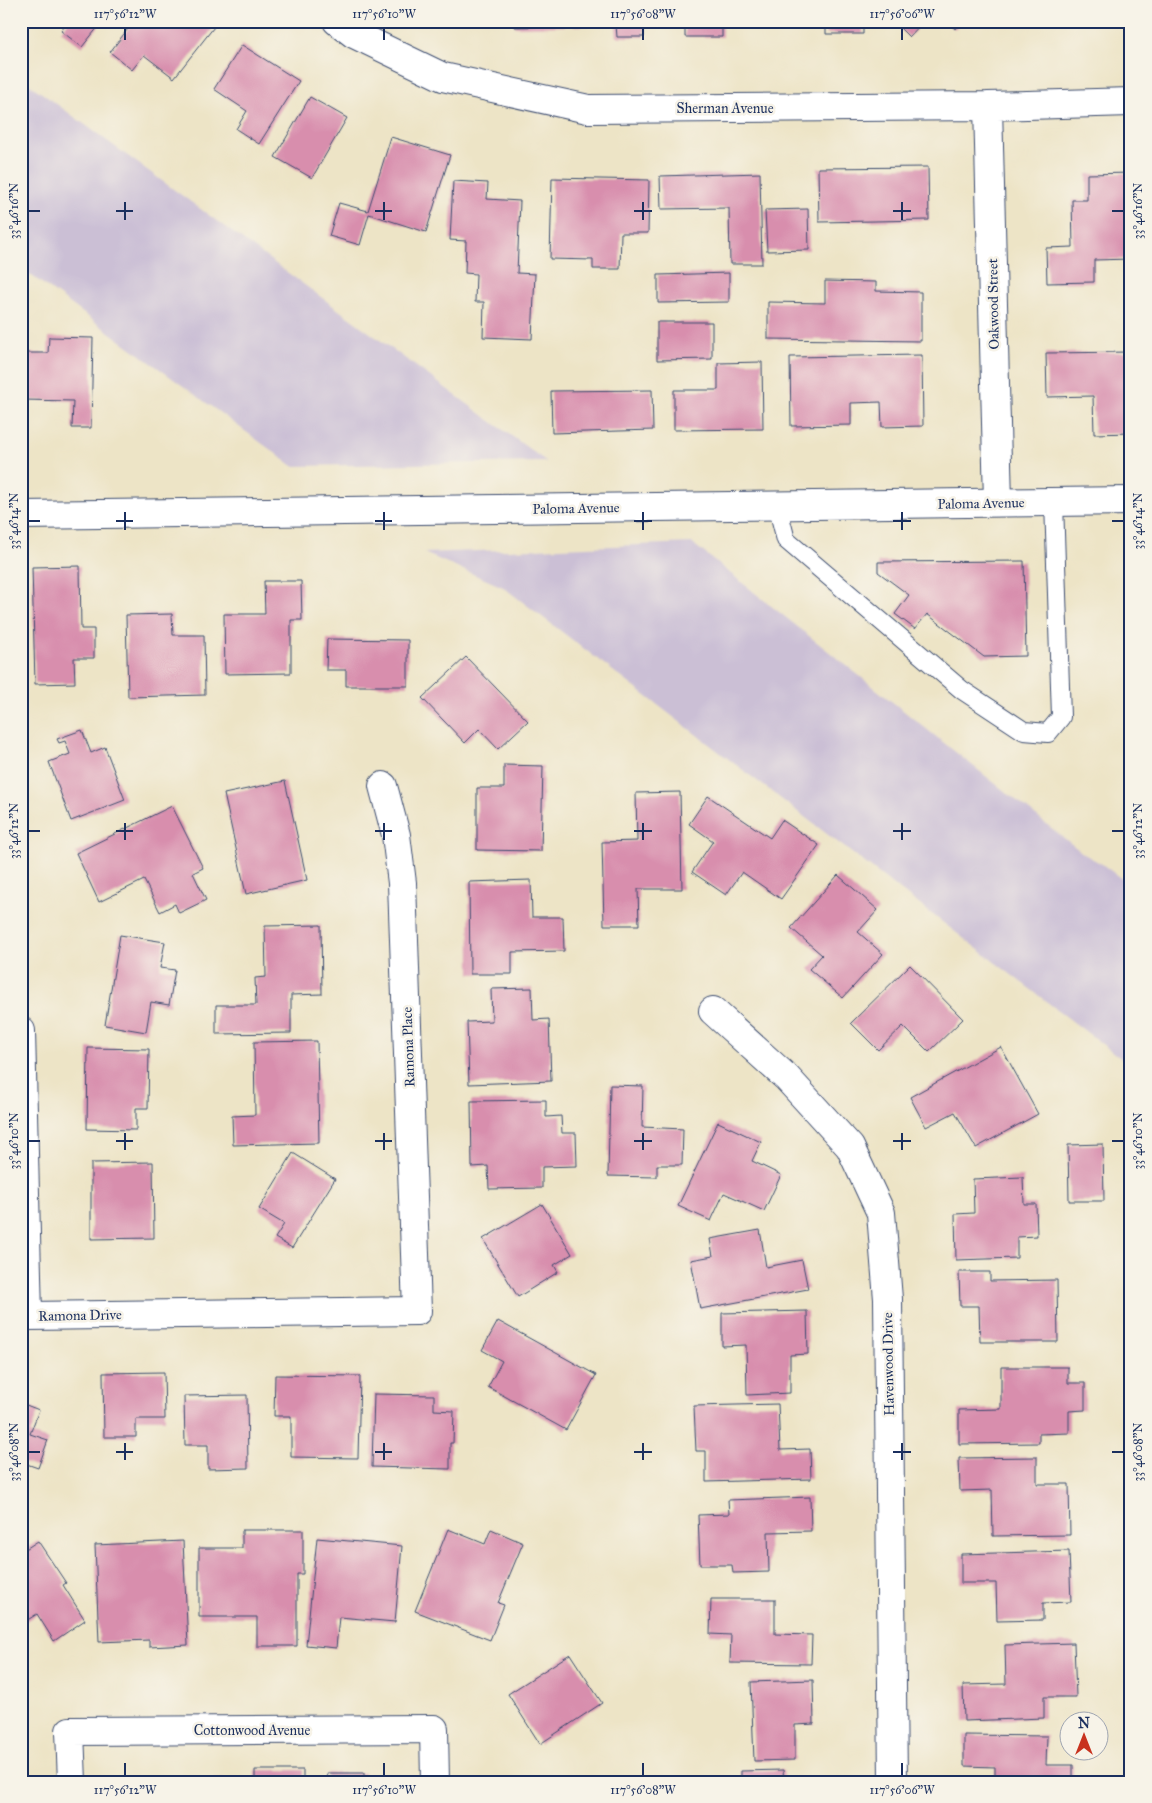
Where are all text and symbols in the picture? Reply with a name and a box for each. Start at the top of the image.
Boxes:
text: 117°56'12"W [94,7,157,21]
text: 117°56'10"W [352,7,416,21]
text: 117°56'08"W [610,7,676,21]
text: 117°56'06"W [869,7,935,21]
street label: Sherman Avenue [676,100,774,117]
text: 33°46'16"N [7,183,21,239]
text: 33°46'16"N [1131,183,1145,239]
street label: Oakwood Street [984,258,1003,350]
text: 33°46'14"N [7,493,21,549]
text: 33°46'14"N [1131,493,1145,549]
street label: Paloma Avenue [937,494,1025,513]
street label: Paloma Avenue [532,499,620,518]
text: 33°46'12"N [7,803,21,859]
text: 33°46'12"N [1131,803,1145,859]
street label: Ramona Place [399,1006,418,1088]
text: 33°46'10"N [7,1112,21,1170]
text: 33°46'10"N [1131,1112,1145,1170]
street label: Ramona Drive [38,1306,122,1325]
street label: Havenwood Drive [879,1312,898,1416]
text: 33°46'08"N [7,1423,21,1481]
text: 33°46'08"N [1131,1423,1145,1481]
north arrow [1060,1710,1110,1760]
text: N [1078,1715,1090,1732]
street label: Cottonwood Avenue [194,1722,311,1739]
text: 117°56'12"W [94,1783,157,1797]
text: 117°56'10"W [352,1783,416,1797]
text: 117°56'08"W [610,1783,676,1797]
text: 117°56'06"W [869,1783,935,1797]

